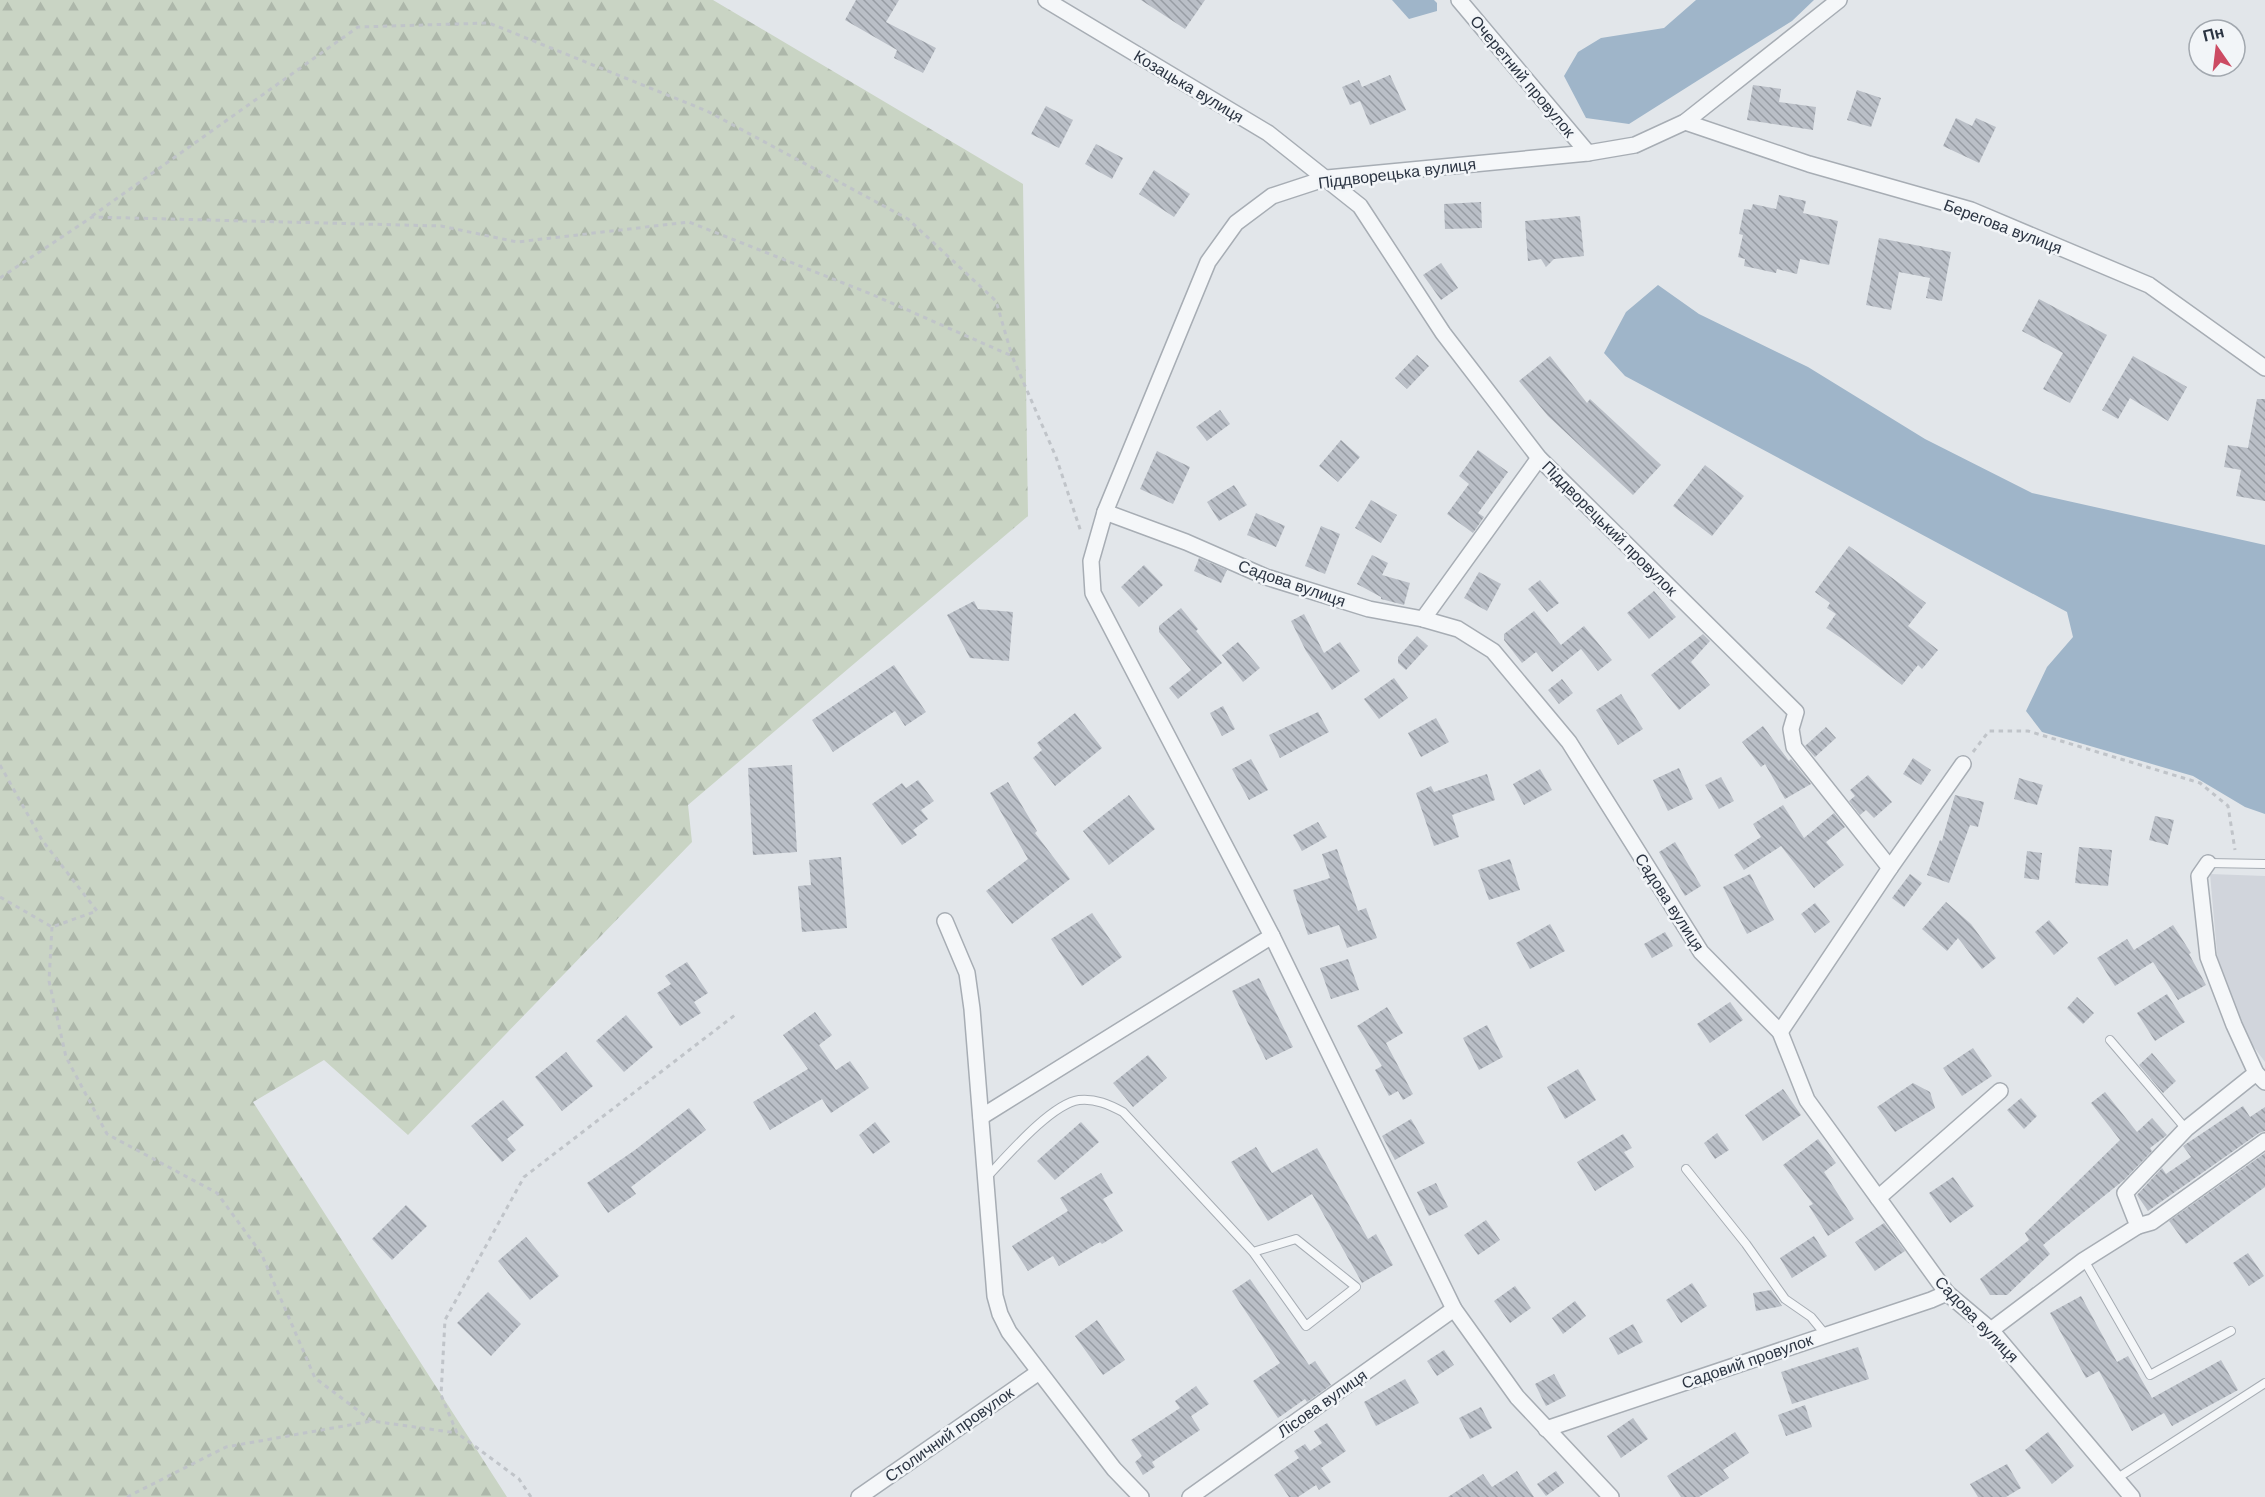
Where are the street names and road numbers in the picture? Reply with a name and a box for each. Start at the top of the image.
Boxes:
street label: Очеретний провулок [1467,12,1579,141]
street label: Козацька вулиця [1131,47,1246,126]
street label: Піддворецька вулиця [1317,155,1477,192]
street label: Берегова вулиця [1941,196,2064,257]
street label: Піддворецький провулок [1539,458,1681,600]
street label: Садова вулиця [1236,557,1348,610]
street label: Садова вулиця [1632,850,1707,954]
street label: Садова вулиця [1931,1273,2022,1366]
street label: Садовий провулок [1679,1331,1816,1392]
street label: Лісова вулиця [1275,1366,1370,1440]
street label: Столичний провулок [882,1383,1018,1485]

